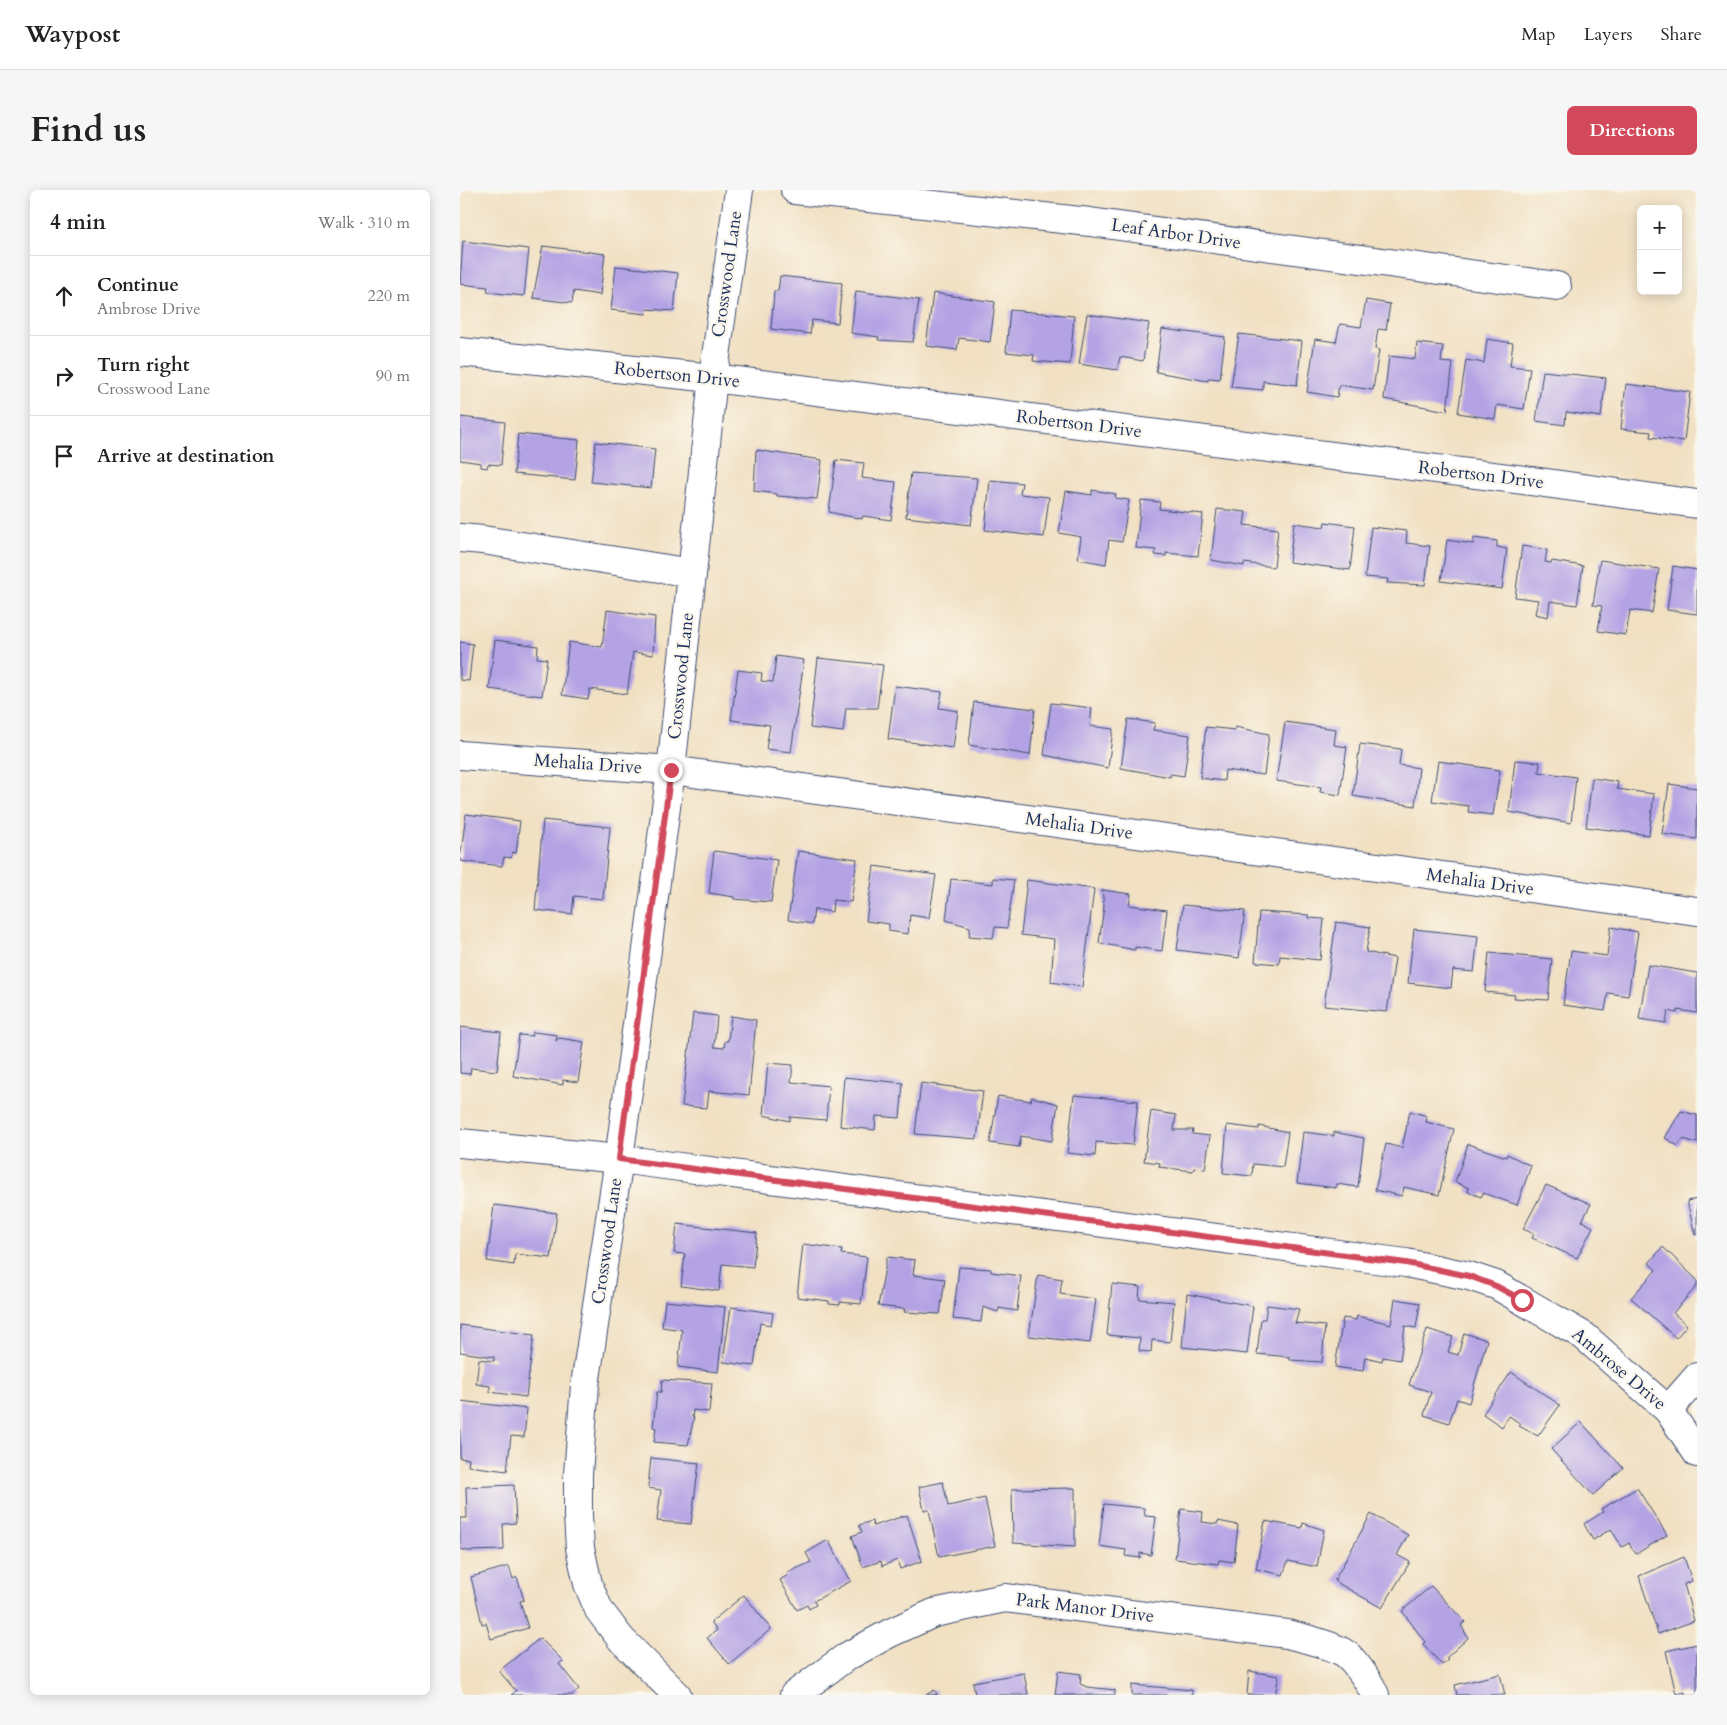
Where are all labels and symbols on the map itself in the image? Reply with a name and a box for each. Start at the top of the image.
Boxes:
street label: Crosswood Lane [706,209,748,339]
street label: Leaf Arbor Drive [1109,213,1243,255]
street label: Robertson Drive [613,356,741,394]
street label: Robertson Drive [1015,404,1143,444]
street label: Robertson Drive [1417,455,1545,495]
street label: Crosswood Lane [662,611,700,741]
street label: Mehalia Drive [533,748,643,780]
route end [660,759,683,782]
street label: Mehalia Drive [1023,806,1135,846]
street label: Mehalia Drive [1424,862,1536,902]
street label: Crosswood Lane [586,1176,628,1306]
route start [1511,1289,1534,1312]
street label: Ambrose Drive [1566,1322,1672,1416]
street label: Park Manor Drive [1014,1587,1156,1629]

